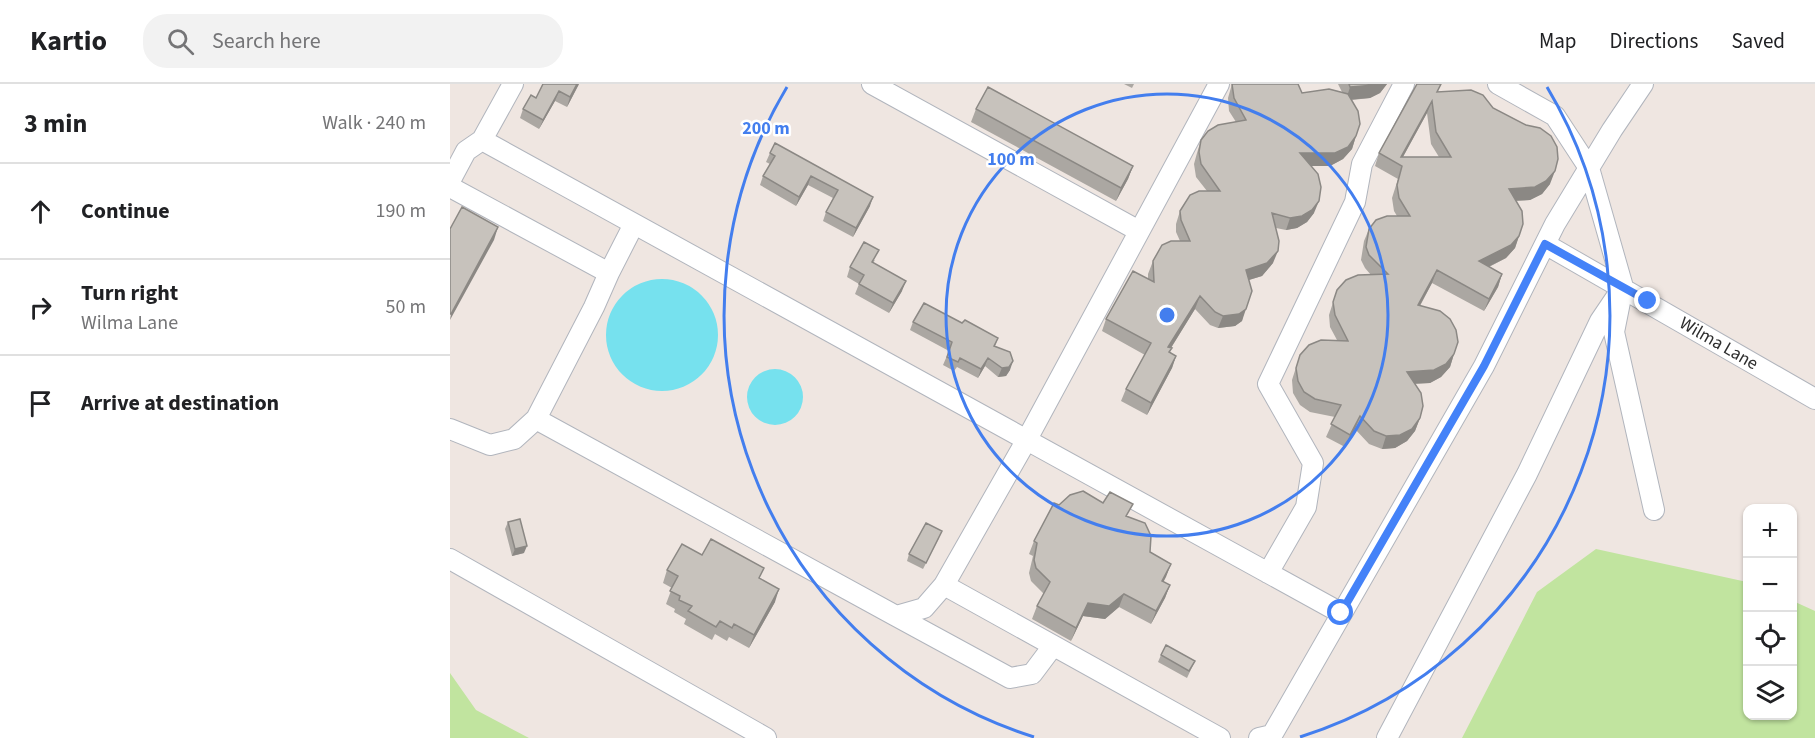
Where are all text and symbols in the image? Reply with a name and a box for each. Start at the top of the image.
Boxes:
search box [143,14,563,68]
text: Kartio [30,21,107,61]
icon: search [164,25,197,58]
text: Search here [212,25,321,57]
text: Map [1539,26,1577,56]
text: Directions [1610,26,1698,56]
text: Saved [1731,26,1785,56]
text: 3 min [24,105,87,142]
text: Walk · 240 m [322,109,426,137]
text: 200 m [742,116,790,141]
text: 100 m [987,147,1035,172]
icon: ahead [24,195,57,228]
text: Continue [81,195,170,227]
text: 190 m [376,197,426,225]
text: Turn right [81,277,178,309]
route end [1634,287,1660,313]
icon: right [24,291,57,324]
text: 50 m [386,293,426,321]
centre of rings [1157,305,1177,325]
text: Wilma Lane [81,309,178,337]
street label: Wilma Lane [1675,311,1763,376]
icon: arrive [24,387,57,420]
text: Arrive at destination [81,387,279,419]
map controls [1743,504,1797,720]
button: + [1743,504,1797,558]
button: − [1743,558,1797,612]
route start [1327,599,1353,625]
button: locate [1743,612,1797,666]
button: layers [1743,666,1797,720]

